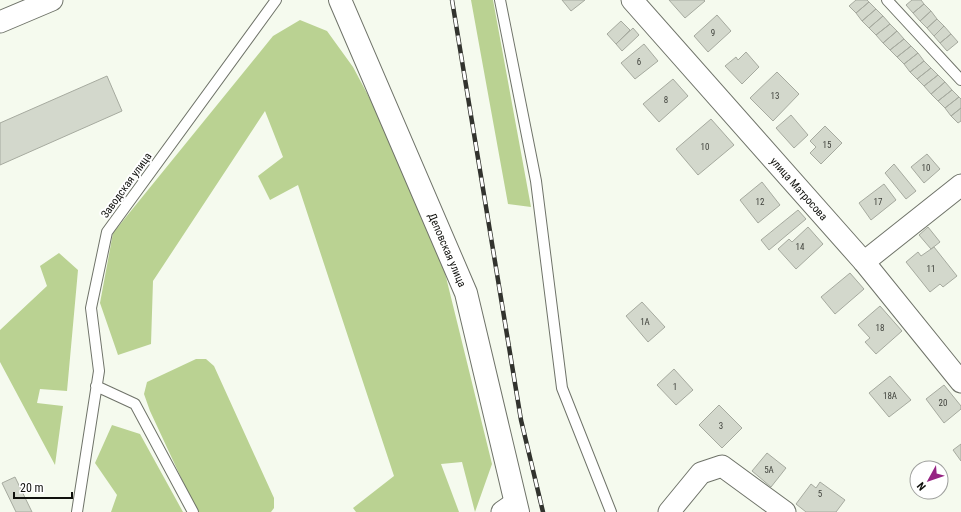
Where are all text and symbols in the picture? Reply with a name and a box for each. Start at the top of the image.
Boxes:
house number: 9 [711,28,715,38]
house number: 6 [637,57,641,67]
house number: 13 [771,91,779,101]
house number: 8 [664,95,668,105]
house number: 15 [823,140,832,150]
house number: 10 [701,142,709,152]
street label: Заводская улица [98,150,154,221]
street label: улица Матросова [767,155,830,223]
house number: 10 [922,163,930,173]
house number: 12 [756,197,765,207]
house number: 17 [874,197,883,207]
street label: Деповская улица [425,211,469,289]
house number: 14 [796,242,805,252]
house number: 11 [927,264,935,274]
house number: 1А [640,317,650,327]
house number: 18 [876,323,884,333]
house number: 1 [673,382,677,392]
house number: 18А [883,391,897,401]
house number: 20 [939,398,947,408]
house number: 3 [719,421,723,431]
north arrow [909,460,949,500]
house number: 5А [764,465,774,475]
scale bar [14,474,72,500]
text: N [914,479,929,493]
text: 20 m [20,481,44,495]
house number: 5 [818,489,823,499]

